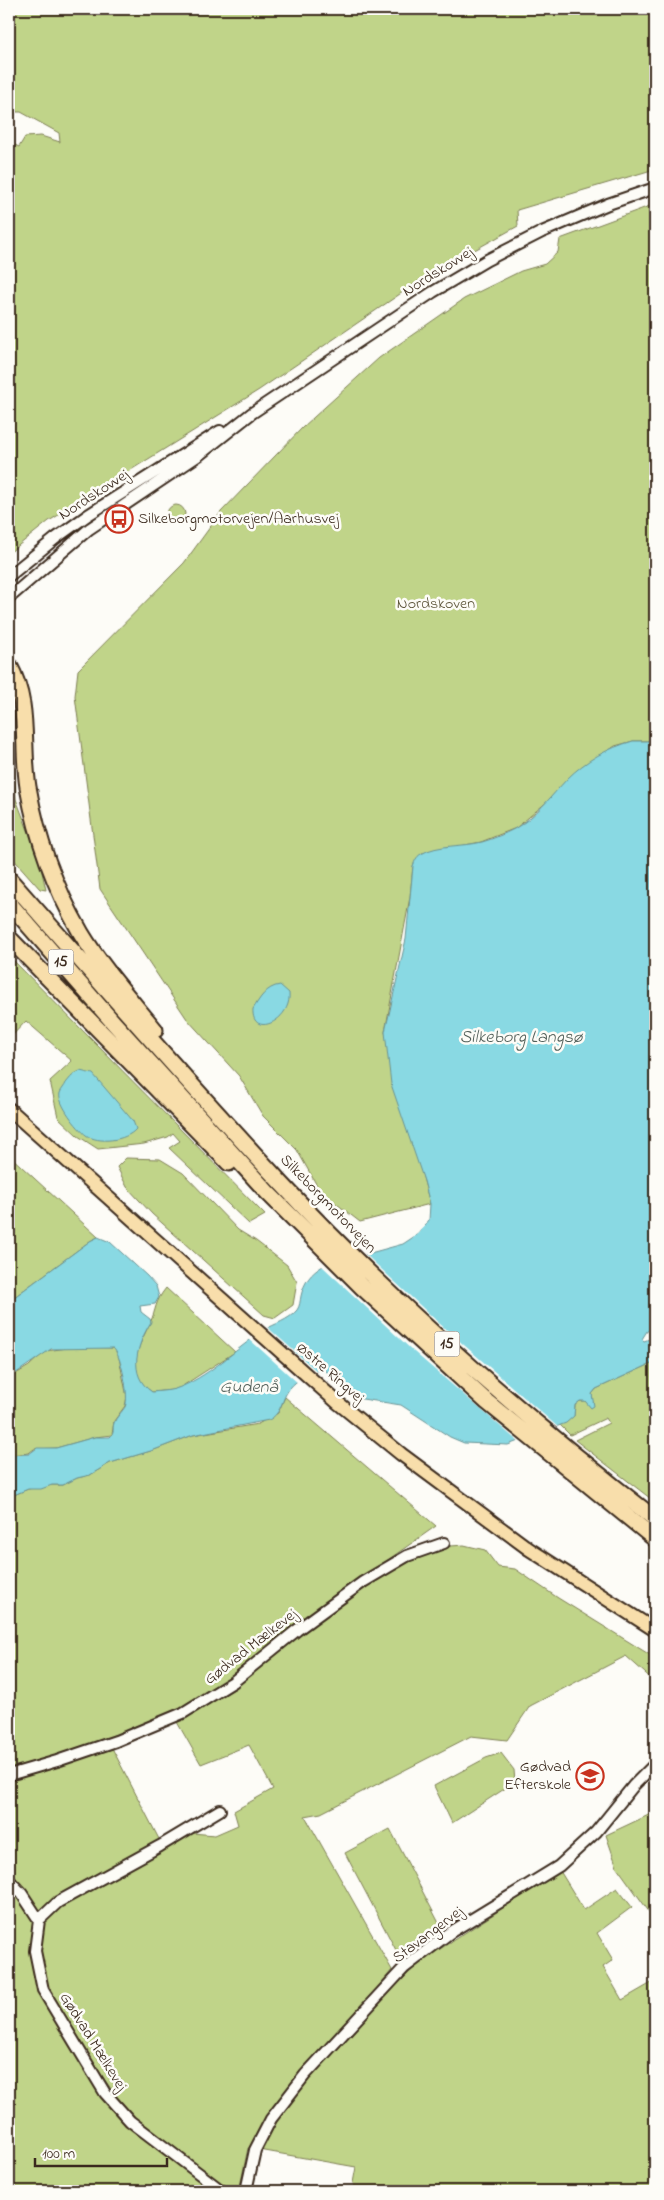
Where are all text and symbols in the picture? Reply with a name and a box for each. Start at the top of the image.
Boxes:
street label: Nordskovvej [398,240,479,303]
street label: Nordskovvej [54,463,135,527]
bus stop icon: Silkeborgmotorvejen/Aarhusvej [104,504,134,534]
place label: Silkeborgmotorvejen/Aarhusvej [138,507,340,531]
park label: Nordskoven [397,592,475,616]
road number: 15 [48,950,74,974]
water label: Silkeborg Langsø [460,1025,584,1051]
street label: Silkeborgmotorvejen [274,1149,382,1259]
road number: 15 [434,1332,460,1356]
street label: Østre Ringvej [290,1336,370,1410]
water label: Gudenå [220,1375,278,1401]
street label: Gødvad Mælkevej [199,1603,303,1691]
place label: Gødvad Efterskole [504,1755,572,1797]
school or university icon: Gødvad Efterskole [575,1761,605,1791]
street label: Stavangervej [387,1900,469,1970]
street label: Gødvad Mælkevej [53,1988,133,2097]
scale bar [35,2135,168,2167]
text: 100 m [42,2143,75,2165]

